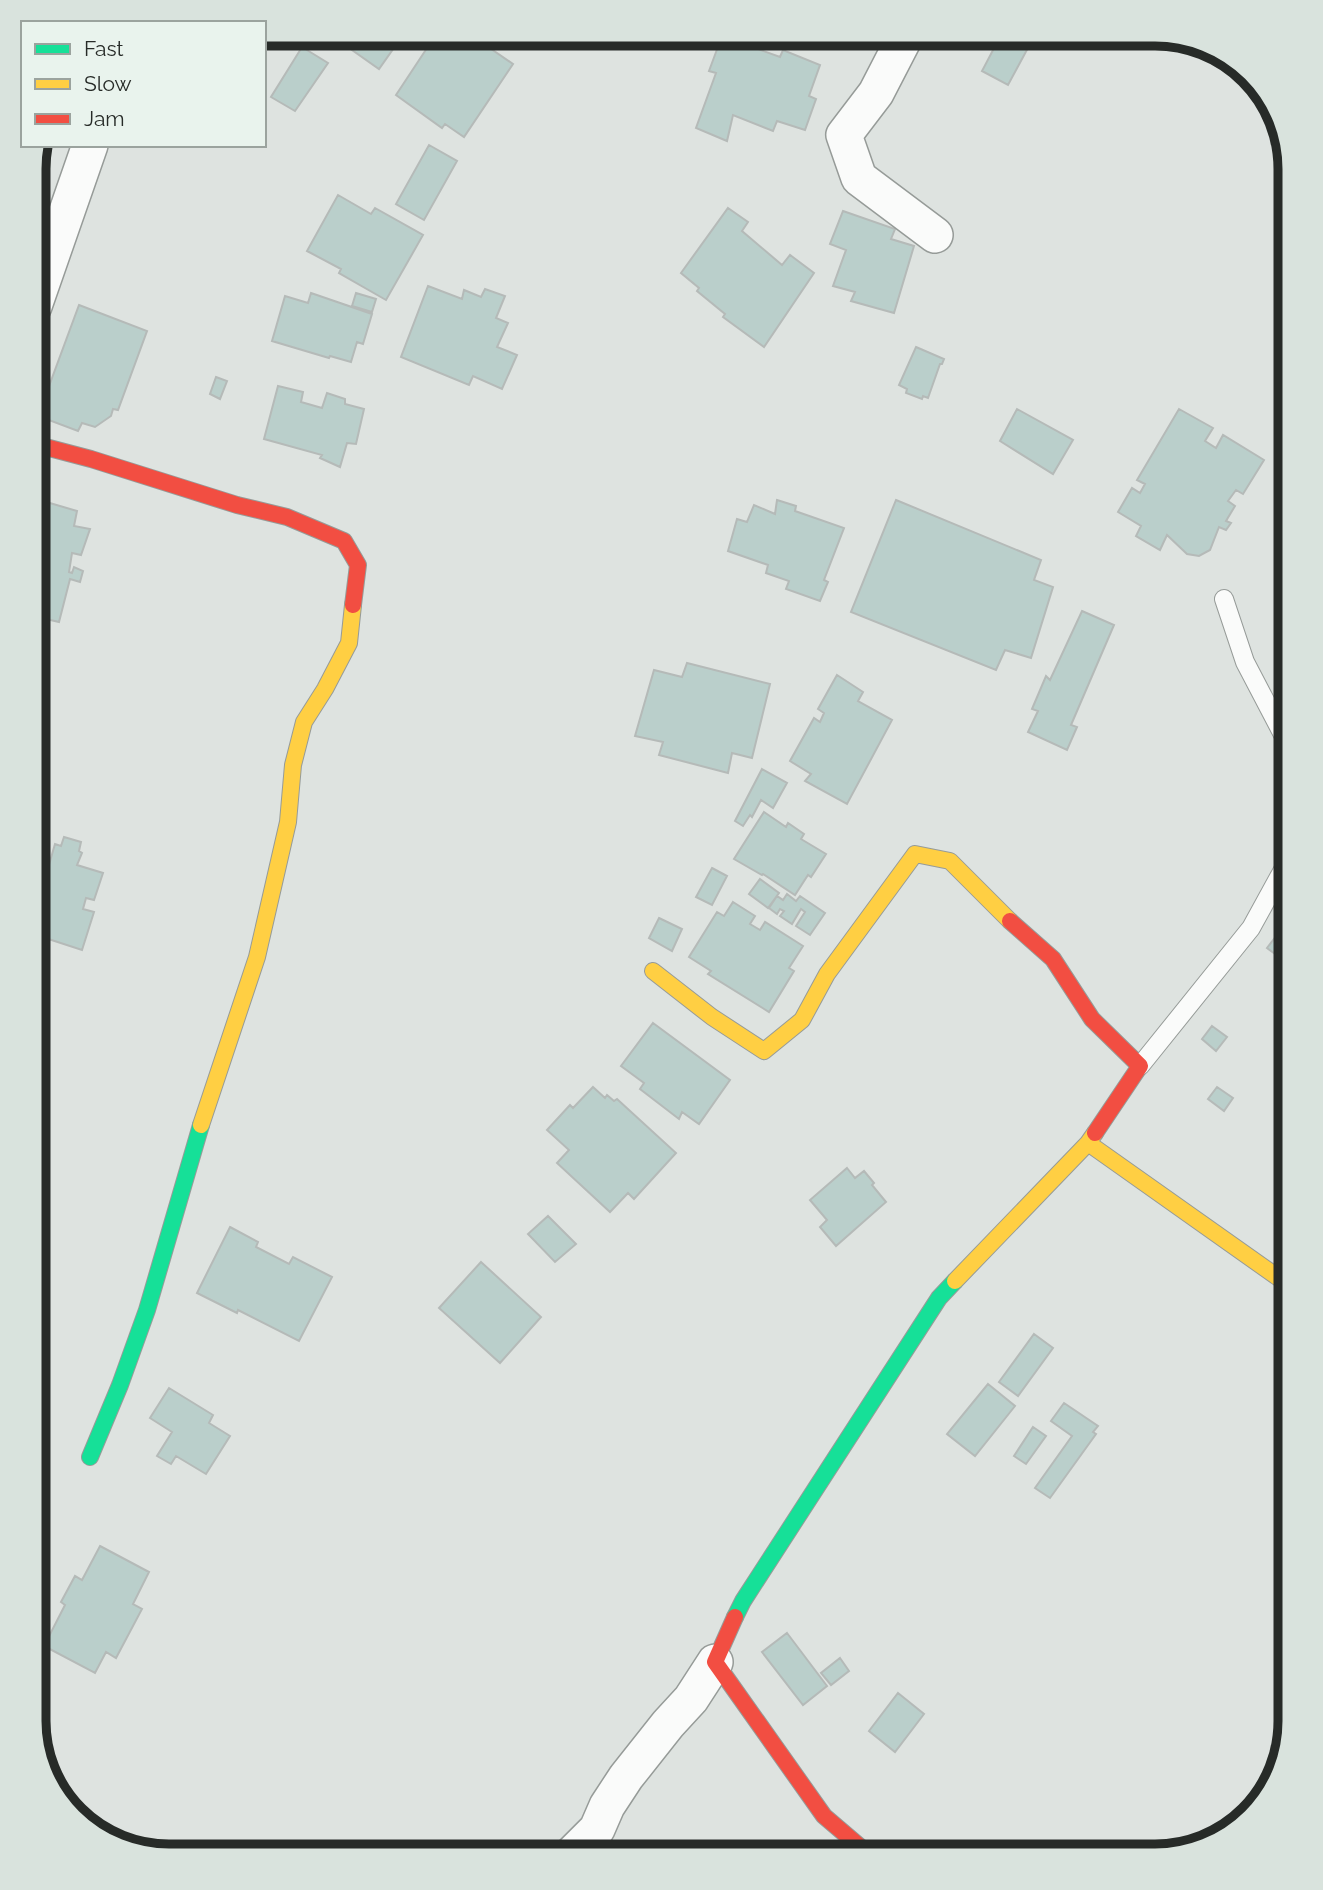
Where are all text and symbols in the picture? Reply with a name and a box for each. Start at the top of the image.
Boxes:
legend [21,21,266,147]
text: Fast [84,36,124,61]
text: Slow [84,71,132,96]
text: Jam [84,106,125,131]

